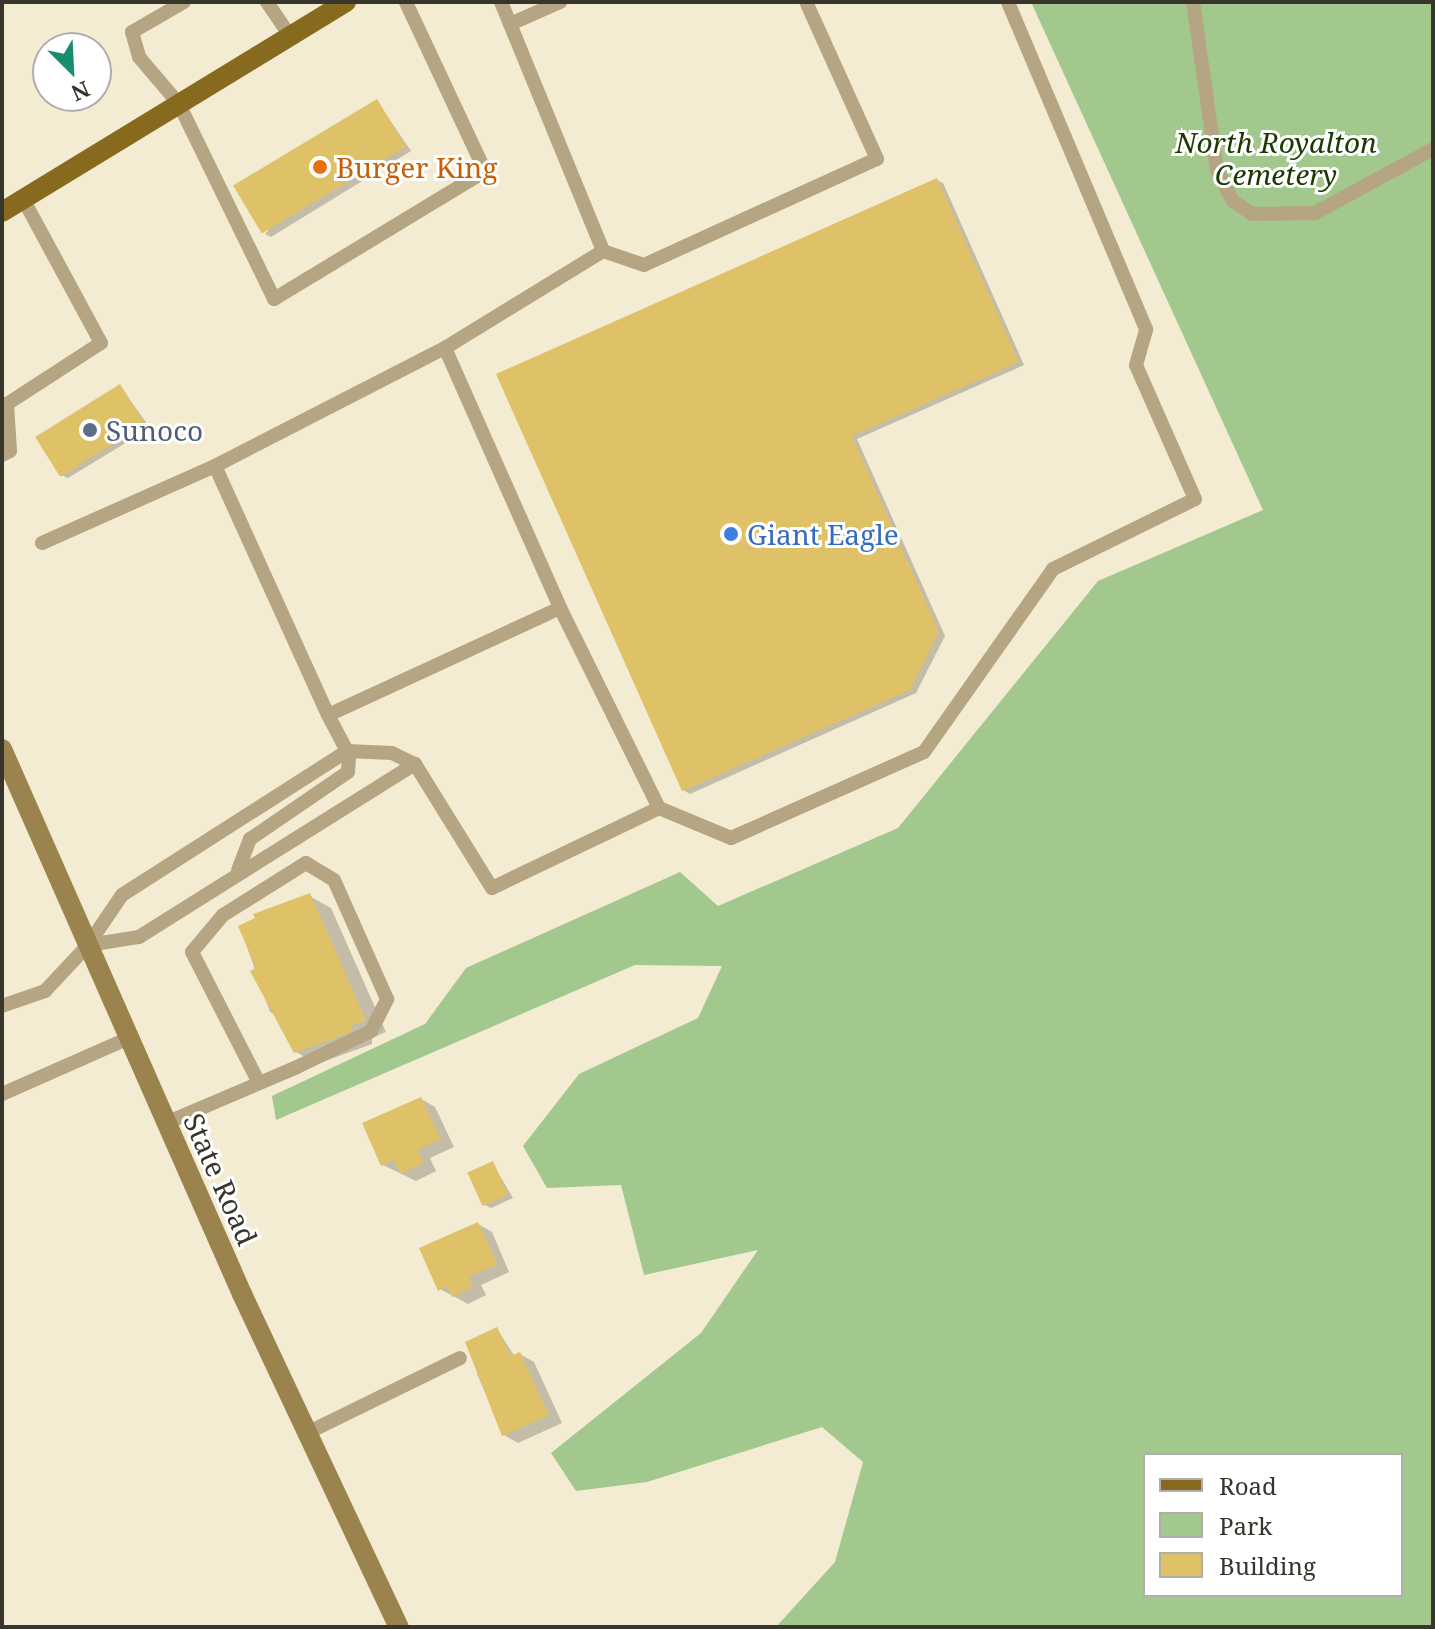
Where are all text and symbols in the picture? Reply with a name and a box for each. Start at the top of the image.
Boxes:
north arrow [32,32,112,112]
text: N [67,75,95,109]
park label: North Royalton Cemetery [1175,125,1377,191]
place label: Burger King [336,150,497,184]
marker: Burger King [311,158,329,176]
place label: Sunoco [106,413,203,447]
marker: Sunoco [81,421,99,439]
place label: Giant Eagle [747,517,899,551]
marker: Giant Eagle [722,525,740,543]
street label: State Road [177,1108,265,1250]
legend [1143,1453,1403,1597]
text: Road [1219,1469,1277,1502]
text: Park [1219,1509,1272,1542]
text: Building [1219,1549,1316,1582]

